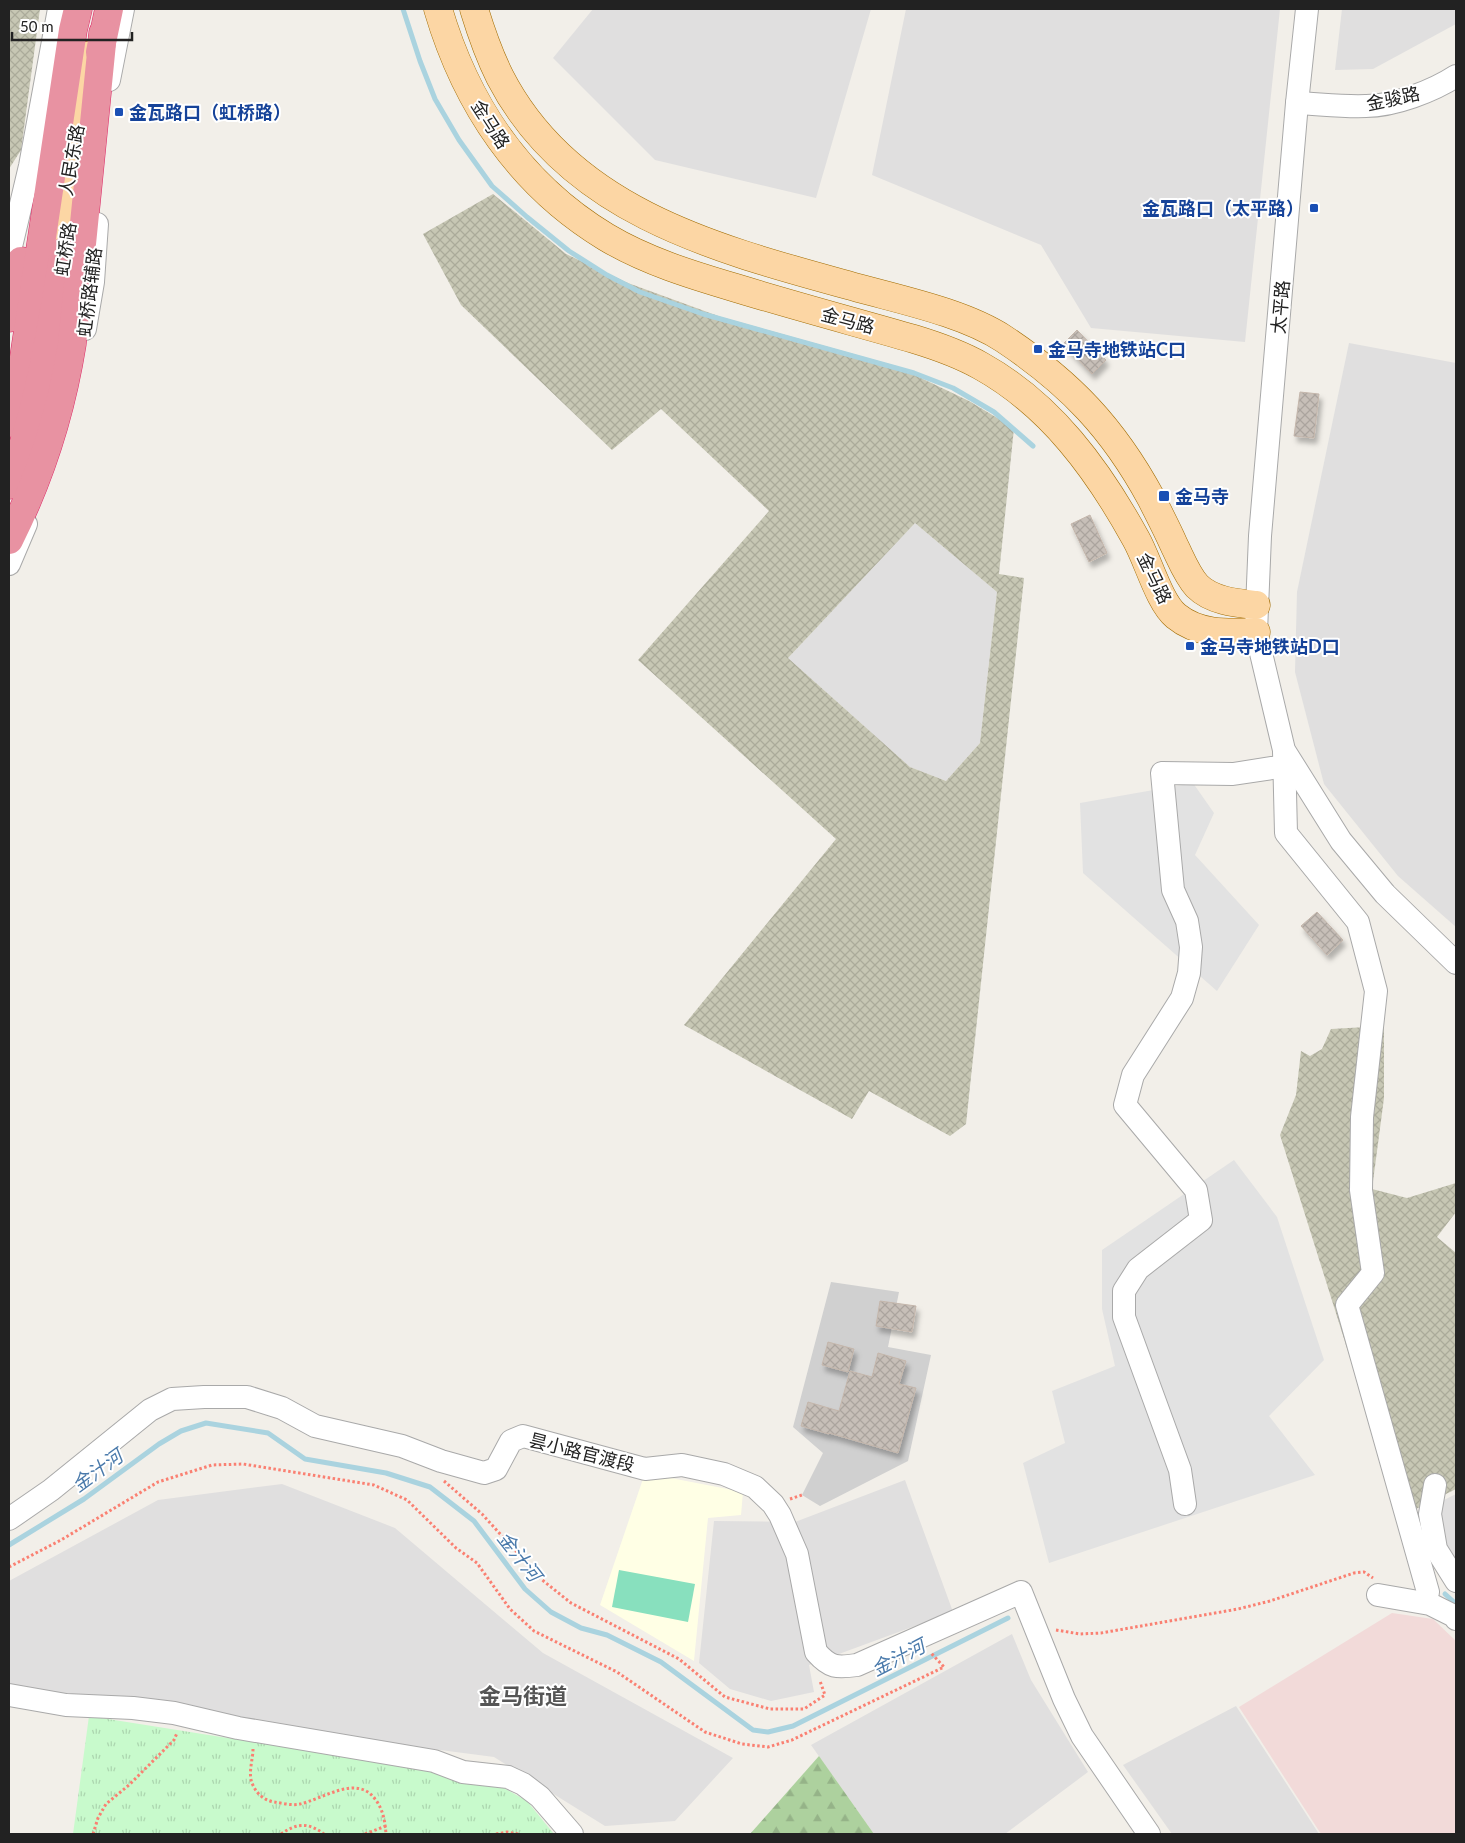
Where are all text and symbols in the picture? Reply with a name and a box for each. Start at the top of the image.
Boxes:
scale bar [12,10,132,42]
text: 50 m [20,17,54,35]
street label: 金骏路 [1364,82,1422,114]
street label: 金马路 [467,95,515,153]
place label: 金瓦路口（虹桥路） [129,101,291,123]
marker: 金瓦路口（虹桥路） [113,106,125,118]
street label: 人民东路 [54,123,88,197]
place label: 金瓦路口（太平路） [1142,197,1304,219]
marker: 金瓦路口（太平路） [1308,202,1320,214]
street label: 虹桥路 [50,221,80,277]
street label: 虹桥路辅路 [73,246,105,338]
street label: 太平路 [1267,279,1293,335]
street label: 金马路 [819,302,877,338]
place label: 金马寺地铁站C口 [1048,338,1186,360]
marker: 金马寺地铁站C口 [1032,343,1044,355]
place label: 金马寺 [1175,485,1229,507]
marker: 金马寺 [1157,489,1171,503]
street label: 金马路 [1133,549,1177,607]
place label: 金马寺地铁站D口 [1200,635,1340,657]
marker: 金马寺地铁站D口 [1184,640,1196,652]
street label: 昙小路官渡段 [527,1428,637,1476]
water label: 金汁河 [67,1442,130,1496]
water label: 金汁河 [493,1526,549,1589]
water label: 金汁河 [867,1632,932,1680]
district label: 金马街道 [479,1682,567,1709]

